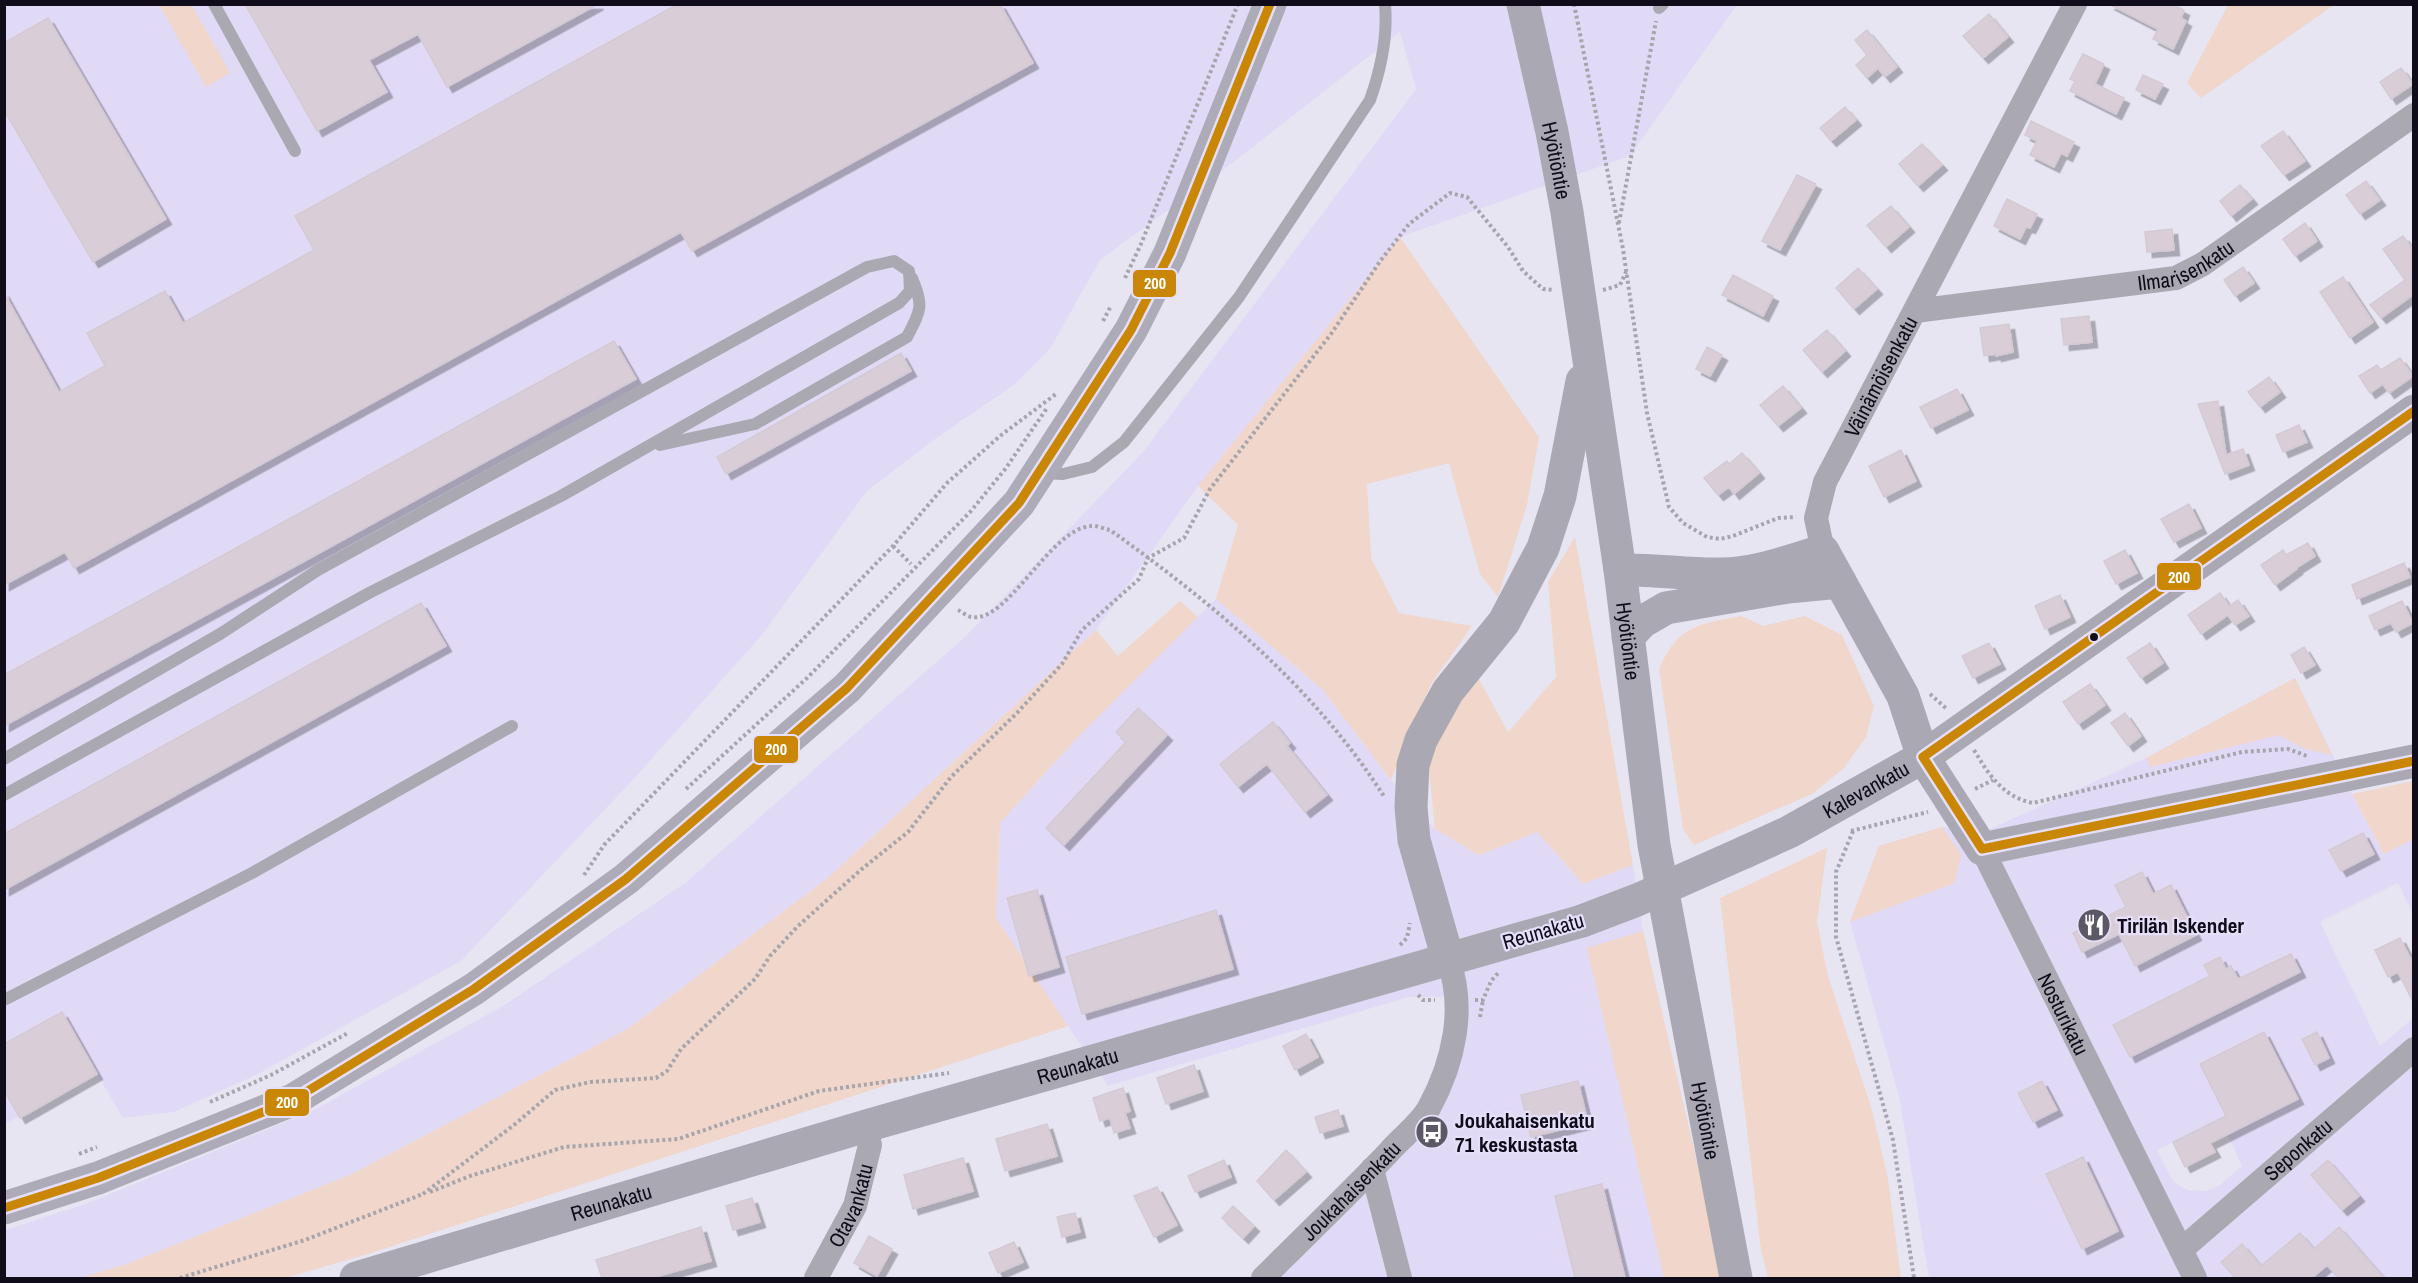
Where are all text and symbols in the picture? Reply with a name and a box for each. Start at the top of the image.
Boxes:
street label: Hyötiöntie [1536,119,1579,202]
street label: Ilmarisenkatu [2136,232,2239,297]
line badge: 200 [1132,269,1177,298]
text: 200 [1144,272,1166,294]
street label: Väinämöisenkatu [1837,311,1924,442]
line badge: 200 [2156,562,2202,591]
text: 200 [2168,566,2190,588]
street label: Hyötiöntie [1610,600,1648,682]
unlabelled marker [2088,631,2100,643]
line badge: 200 [753,735,799,764]
text: 200 [765,738,787,760]
street label: Kalevankatu [1817,753,1914,825]
street label: Reunakatu [1499,906,1587,956]
restaurant icon: Tirilän Iskender [2076,907,2112,943]
place label: Tirilän Iskender [2117,911,2244,940]
street label: Nosturikatu [2031,968,2096,1060]
street label: Reunakatu [1033,1040,1121,1091]
street label: Hyötiöntie [1685,1079,1728,1162]
line badge: 200 [264,1088,310,1117]
text: 200 [276,1091,298,1113]
place label: Joukahaisenkatu 71 keskustasta [1455,1106,1595,1159]
street label: Seponkatu [2257,1112,2338,1187]
bus stop icon: Joukahaisenkatu 71 keskustasta [1414,1114,1450,1150]
street label: Joukahaisenkatu [1295,1134,1407,1247]
street label: Otavankatu [821,1161,879,1252]
street label: Reunakatu [567,1176,655,1228]

